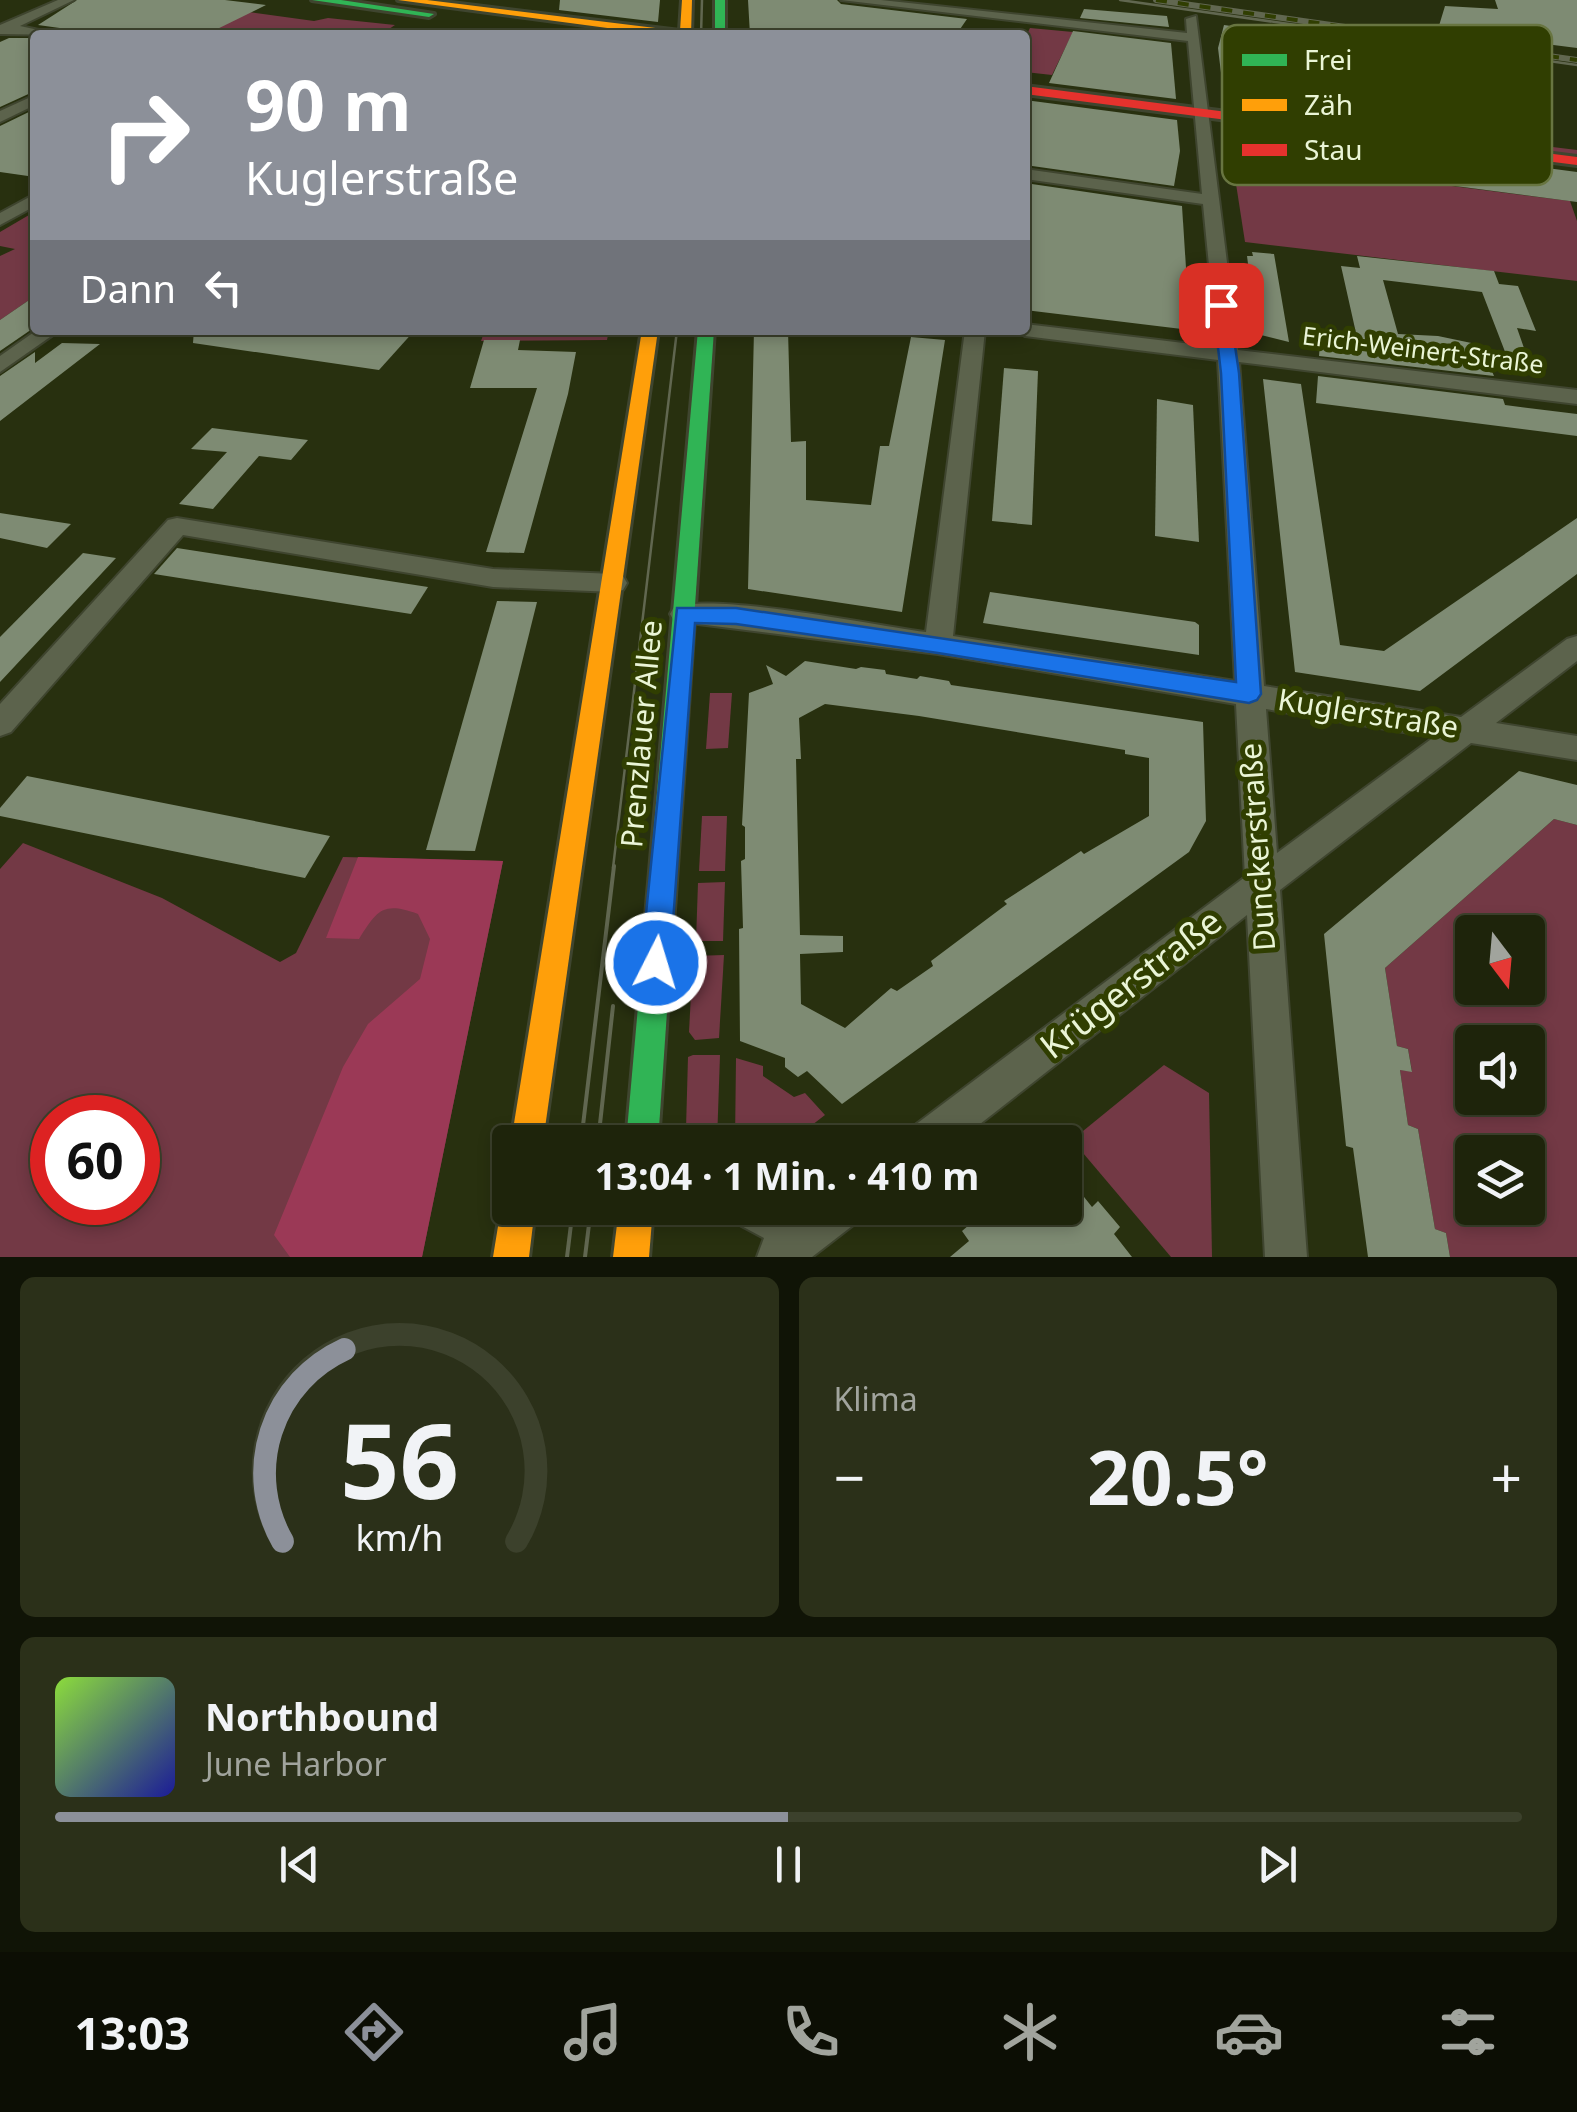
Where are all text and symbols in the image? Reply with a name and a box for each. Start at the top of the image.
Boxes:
legend [1222,25,1552,185]
text: Frei [1304,40,1353,78]
text: 90 m [245,56,412,152]
icon: right [80,70,210,200]
text: Zäh [1304,85,1353,123]
text: Stau [1304,130,1363,168]
text: Kuglerstraße [245,147,518,208]
icon: left [196,260,251,315]
text: Dann [80,262,176,314]
pin [1179,263,1264,348]
icon: arrive [1194,278,1249,333]
street label: Erich-Weinert-Straße [1301,317,1546,381]
street label: Prenzlauer Allee [610,618,671,849]
street label: Kuglerstraße [1275,678,1461,747]
street label: Dunckerstraße [1229,742,1284,952]
street label: Krügerstraße [1030,897,1230,1068]
position arrow [604,911,708,1015]
north arrow [1455,915,1545,1005]
map controls [1455,915,1545,1225]
button: sound [1455,1025,1545,1115]
speed limit sign: 60 [30,1095,160,1225]
button: layers [1455,1135,1545,1225]
text: 13:04 · 1 Min. · 410 m [595,1149,979,1201]
text: Klima [834,1377,918,1420]
text: 56 [340,1388,459,1529]
text: 20.5° [1087,1425,1269,1527]
text: − [834,1439,865,1514]
text: + [1491,1439,1522,1514]
text: km/h [355,1513,443,1561]
text: Northbound [205,1690,439,1742]
text: June Harbor [205,1742,387,1785]
icon: previous [272,1837,327,1892]
icon: pause [761,1837,816,1892]
icon: next [1250,1837,1305,1892]
icon: directions [339,1997,409,2067]
icon: music [558,1997,628,2067]
icon: phone [776,1997,846,2067]
icon: climate [995,1997,1065,2067]
icon: car [1214,1997,1284,2067]
icon: filters [1433,1997,1503,2067]
text: 13:03 [74,2002,190,2063]

